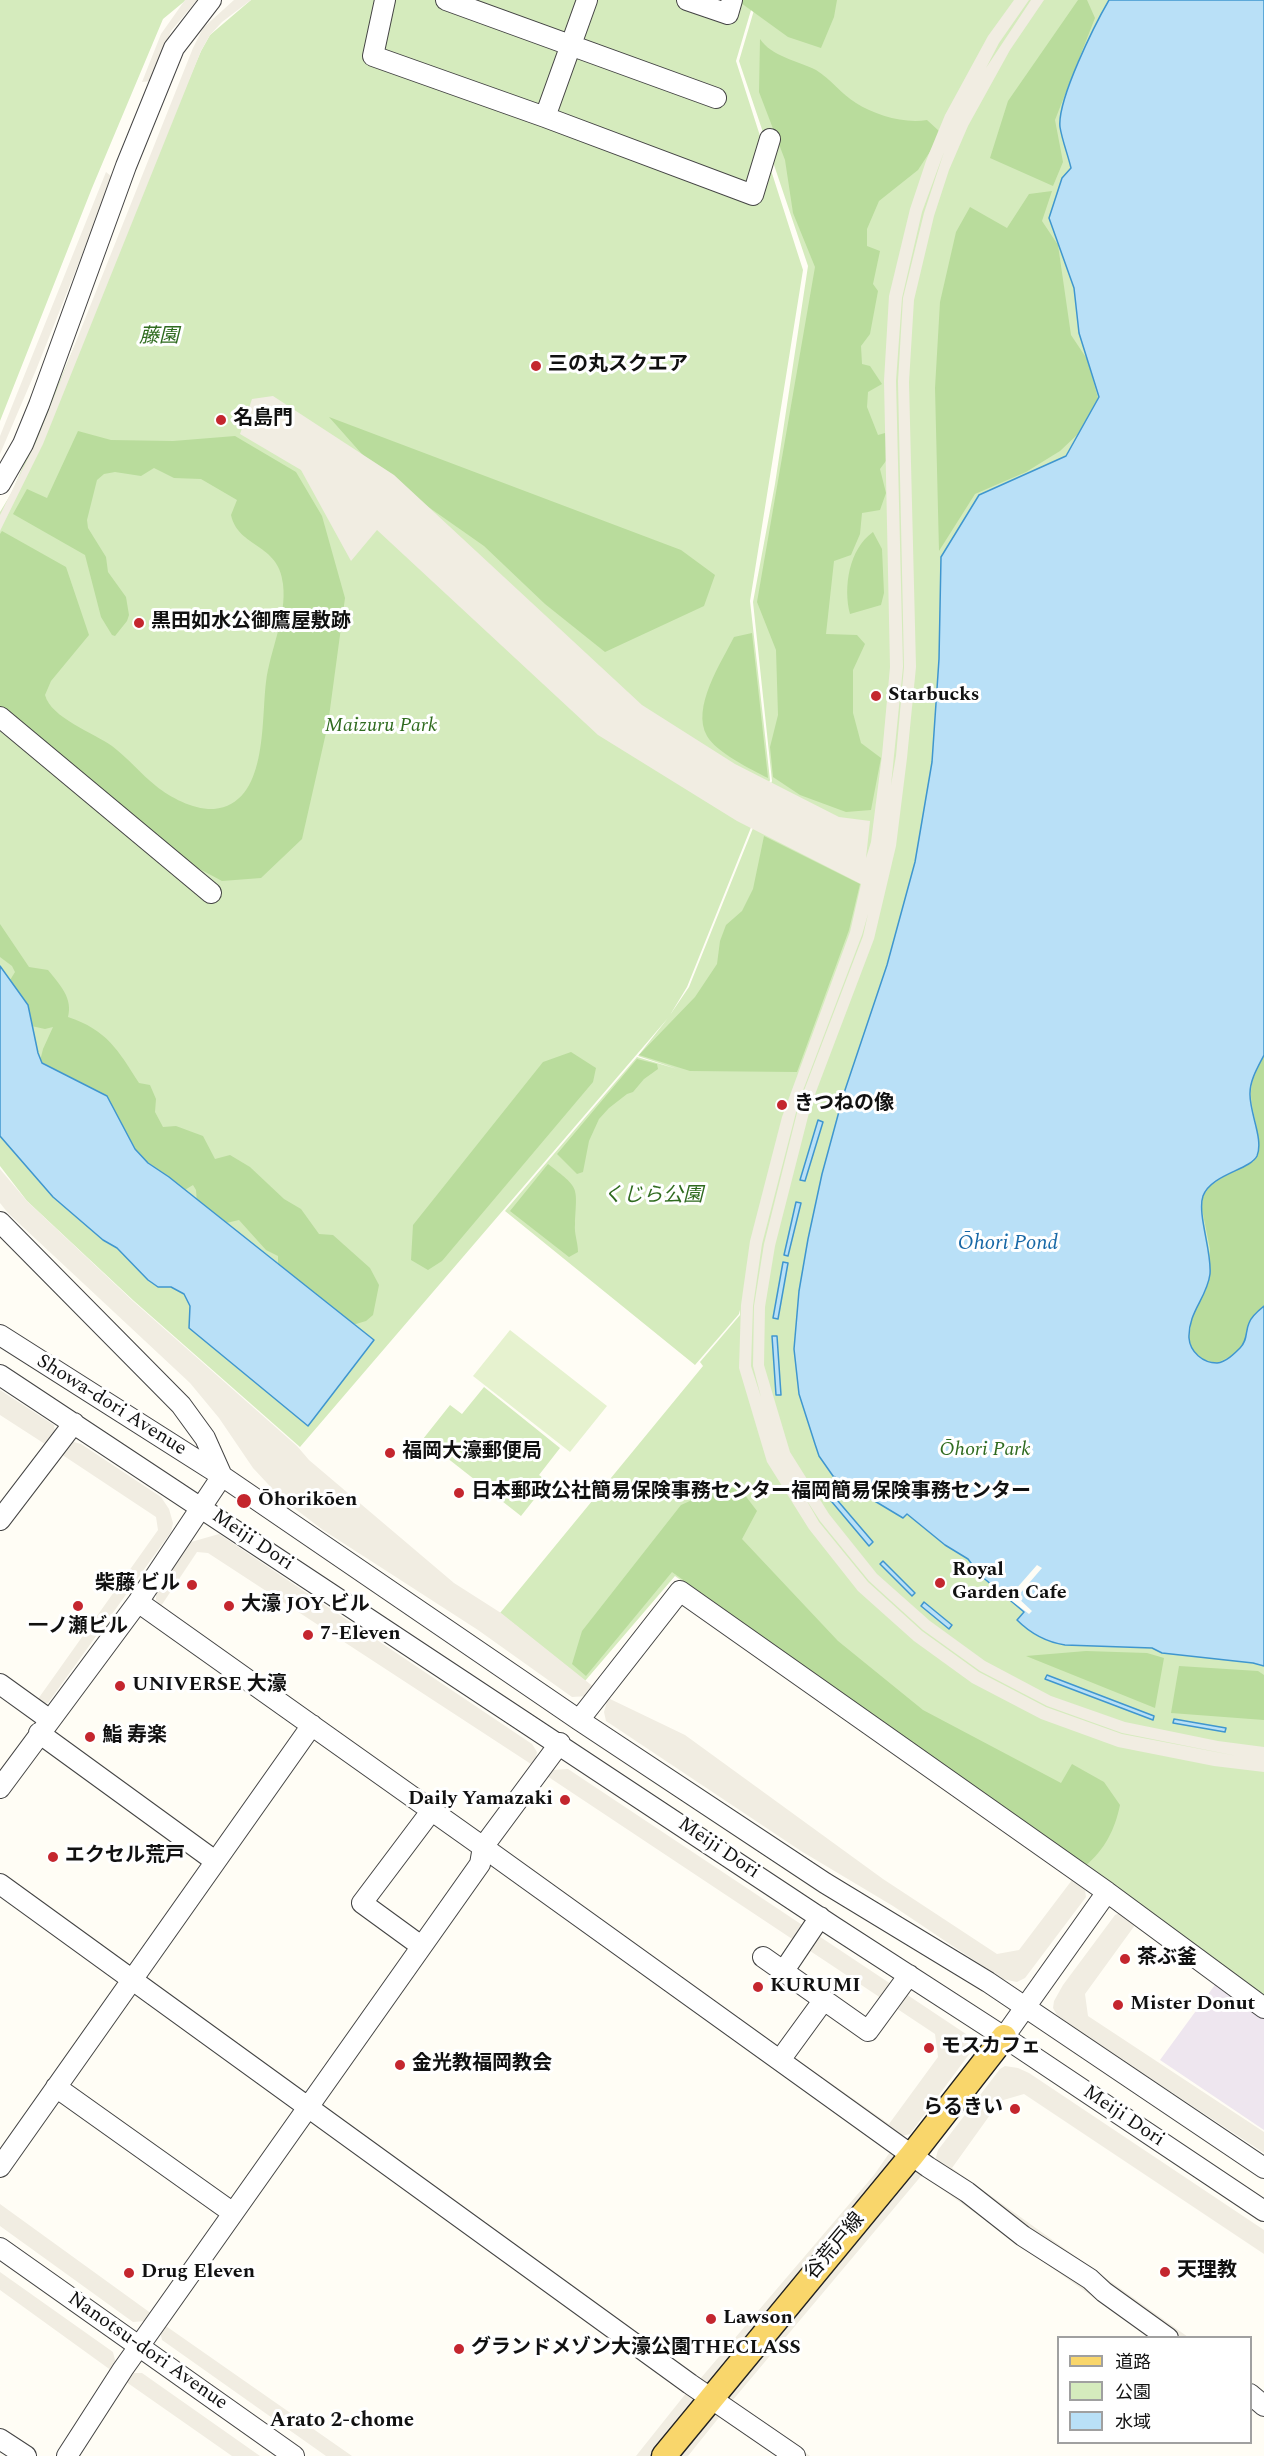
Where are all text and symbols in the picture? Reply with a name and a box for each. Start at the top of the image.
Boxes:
park label: 藤園 [139,326,179,350]
place label: 三の丸スクエア [548,354,688,378]
marker: 三の丸スクエア [529,359,543,373]
place label: 名島門 [233,408,293,432]
marker: 名島門 [214,413,228,427]
place label: 黒田如水公御鷹屋敷跡 [151,611,351,635]
marker: 黒田如水公御鷹屋敷跡 [132,616,146,630]
place label: Starbucks [888,684,980,708]
marker: Starbucks [869,689,883,703]
park label: Maizuru Park [325,715,437,739]
place label: きつねの像 [794,1093,894,1117]
marker: きつねの像 [775,1098,789,1112]
park label: くじら公園 [603,1185,703,1209]
water label: Ōhori Pond [958,1232,1058,1258]
street label: Showa-dori Avenue [32,1350,190,1462]
park label: Ōhori Park [939,1439,1031,1463]
place label: 福岡大濠郵便局 [402,1441,542,1465]
marker: 福岡大濠郵便局 [383,1446,397,1460]
place label: 日本郵政公社簡易保険事務センター福岡簡易保険事務センター [471,1481,1031,1505]
marker: 日本郵政公社簡易保険事務センター福岡簡易保険事務センター [452,1486,466,1500]
place label: Ōhorikōen [258,1489,357,1513]
marker: Ōhorikōen [235,1492,253,1510]
street label: Meiji Dori [207,1505,297,1577]
place label: Royal Garden Cafe [952,1559,1067,1606]
place label: 柴藤 ビル [95,1573,180,1597]
marker: Royal Garden Cafe [933,1576,947,1590]
marker: 柴藤 ビル [185,1578,199,1592]
place label: 大濠 JOY ビル [241,1594,370,1618]
marker: 一ノ瀬ビル [71,1599,85,1613]
marker: 大濠 JOY ビル [222,1599,236,1613]
place label: 一ノ瀬ビル [28,1616,128,1640]
place label: 7-Eleven [320,1623,401,1647]
marker: 7-Eleven [301,1628,315,1642]
place label: UNIVERSE 大濠 [132,1674,287,1698]
marker: UNIVERSE 大濠 [113,1679,127,1693]
place label: 鮨 寿楽 [102,1725,167,1749]
marker: 鮨 寿楽 [83,1730,97,1744]
place label: Daily Yamazaki [408,1788,553,1812]
marker: Daily Yamazaki [558,1793,572,1807]
street label: Meiji Dori [673,1813,763,1885]
place label: エクセル荒戸 [65,1845,185,1869]
marker: エクセル荒戸 [46,1850,60,1864]
place label: 茶ぶ釜 [1137,1947,1197,1971]
marker: 茶ぶ釜 [1118,1952,1132,1966]
place label: KURUMI [770,1975,861,1999]
marker: KURUMI [751,1980,765,1994]
place label: Mister Donut [1130,1993,1255,2017]
marker: Mister Donut [1111,1998,1125,2012]
place label: モスカフェ [941,2036,1041,2060]
marker: モスカフェ [922,2041,936,2055]
place label: 金光教福岡教会 [412,2053,552,2077]
marker: 金光教福岡教会 [393,2058,407,2072]
street label: Meiji Dori [1078,2081,1168,2153]
place label: らるきい [923,2097,1003,2121]
marker: らるきい [1008,2102,1022,2116]
street label: 谷荒戸線 [801,2209,871,2285]
place label: 天理教 [1177,2260,1237,2284]
place label: Drug Eleven [141,2261,255,2285]
marker: 天理教 [1158,2265,1172,2279]
marker: Drug Eleven [122,2266,136,2280]
street label: Nanotsu-dori Avenue [62,2288,232,2416]
place label: Lawson [723,2307,793,2331]
marker: Lawson [704,2312,718,2326]
legend [1057,2336,1252,2444]
place label: グランドメゾン大濠公園THECLASS [471,2337,801,2361]
marker: グランドメゾン大濠公園THECLASS [452,2342,466,2356]
text: 道路 [1115,2349,1151,2376]
text: 公園 [1115,2379,1151,2406]
district label: Arato 2-chome [270,2409,414,2435]
text: 水域 [1115,2409,1151,2436]

